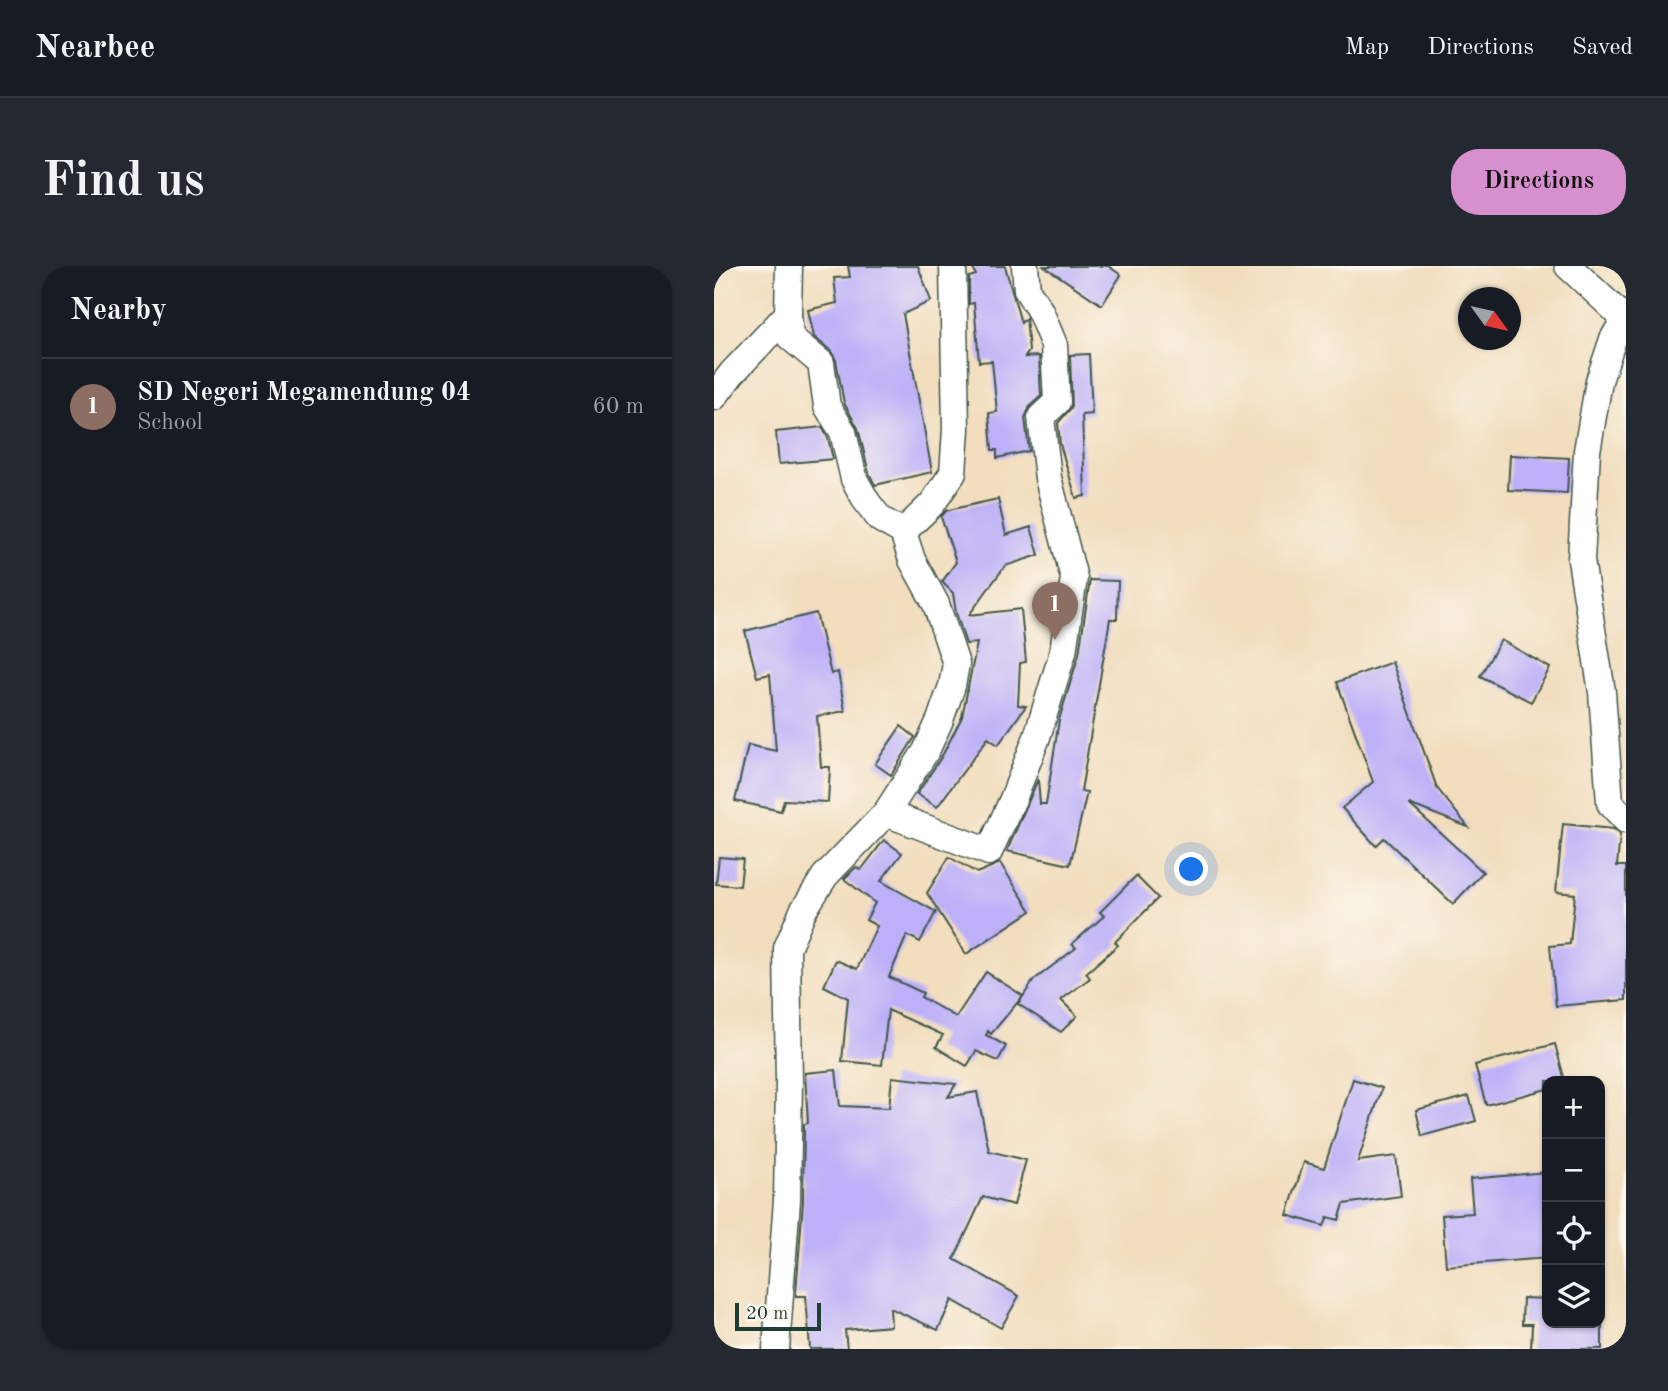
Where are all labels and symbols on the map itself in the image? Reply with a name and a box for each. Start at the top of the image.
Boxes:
north arrow [1458,287,1521,350]
pin: 1 [1032,582,1078,640]
your location [1174,852,1208,886]
scale bar [735,1300,821,1332]

